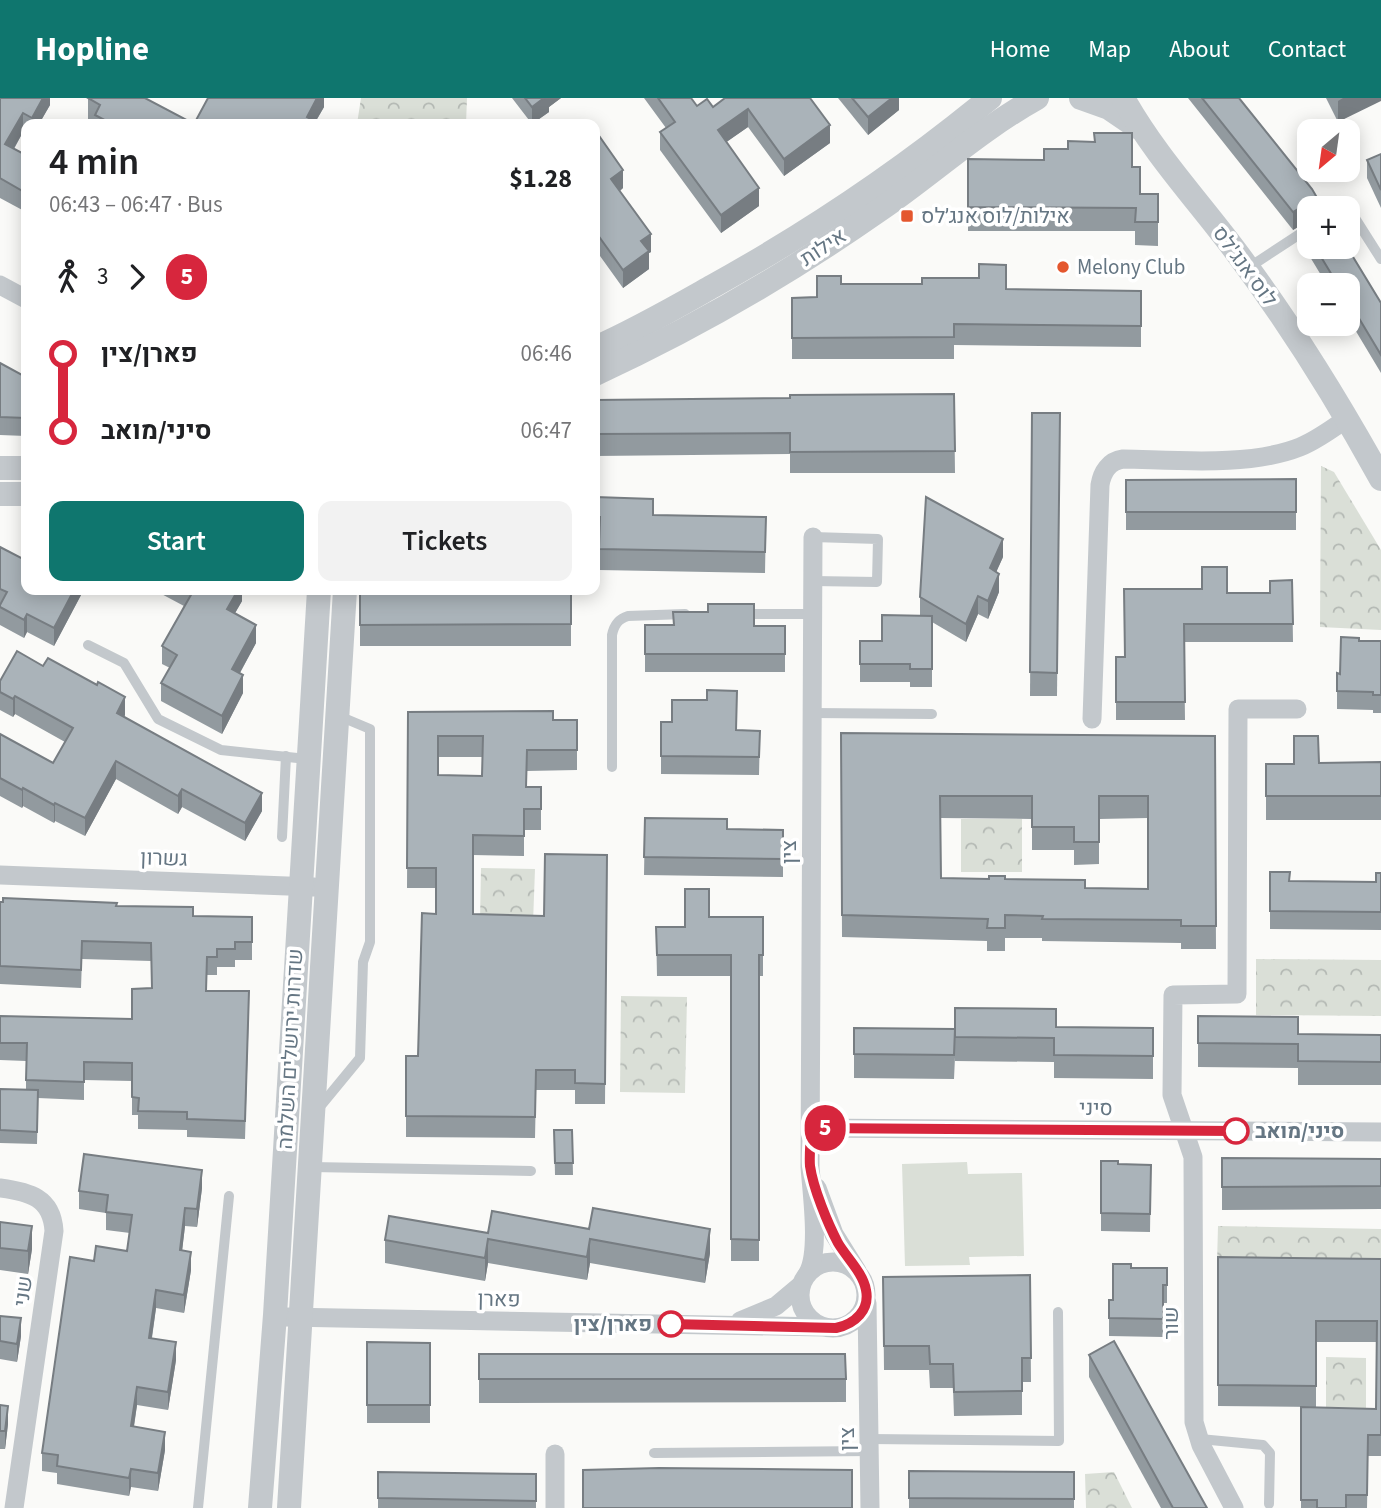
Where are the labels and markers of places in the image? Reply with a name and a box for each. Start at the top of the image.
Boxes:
place label: אילות/לוס אנג׳לס [921,201,1070,231]
marker: אילות/לוס אנג׳לס [899,208,915,224]
place label: Melony Club [1077,252,1185,282]
marker: Melony Club [1055,259,1071,275]
place label: סיני/מואב [1255,1116,1344,1146]
marker: סיני/מואב [1223,1118,1249,1144]
place label: פארן/צין [574,1309,652,1339]
marker: פארן/צין [658,1311,684,1337]

